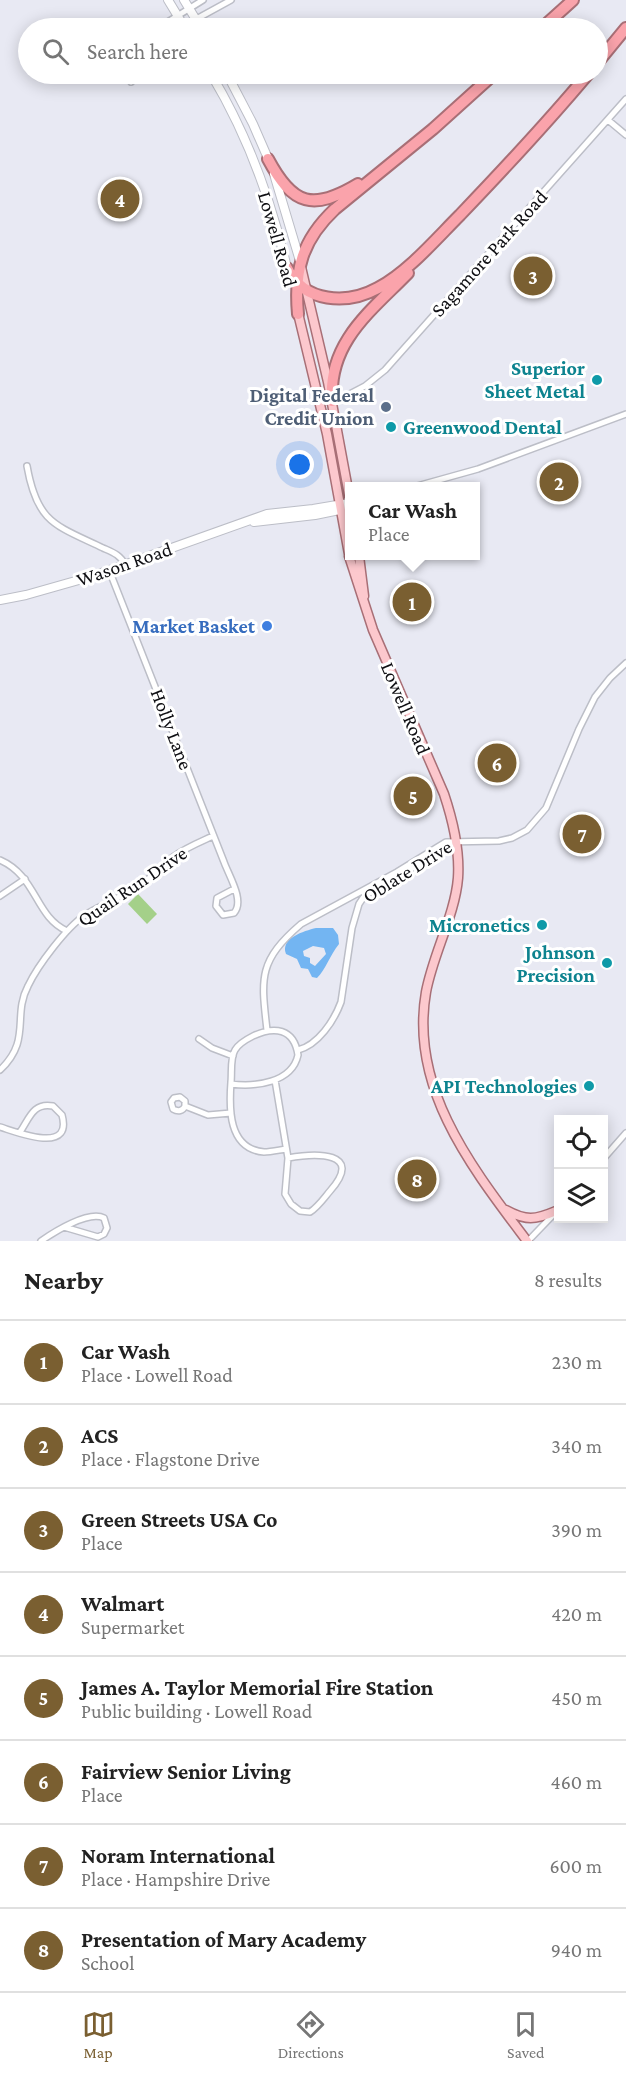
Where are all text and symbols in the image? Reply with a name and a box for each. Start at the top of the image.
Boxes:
search box [18,18,608,84]
icon: search [39,35,72,68]
text: Search here [87,39,188,64]
pin: 4 [100,176,140,222]
street label: Sagamore Park Road [426,185,553,321]
street label: Lowell Road [254,189,302,290]
pin: 3 [514,254,552,298]
place label: Superior Sheet Metal [484,357,585,402]
marker: Superior Sheet Metal [590,373,604,387]
place label: Digital Federal Credit Union [249,384,375,429]
marker: Digital Federal Credit Union [379,400,393,414]
place label: Greenwood Dental [403,416,562,438]
marker: Greenwood Dental [384,420,398,434]
your location [285,450,314,479]
pin: 2 [540,460,578,504]
popup [345,482,480,560]
text: Car Wash [368,498,457,523]
text: Place [368,523,409,545]
street label: Wason Road [73,537,175,591]
pin: 1 [392,580,432,624]
place label: Market Basket [132,615,256,637]
marker: Market Basket [260,619,274,633]
street label: Lowell Road [377,659,435,758]
street label: Holly Lane [146,685,198,773]
pin: 6 [478,740,516,786]
pin: 5 [394,774,432,818]
pin: 7 [562,812,602,856]
street label: Oblate Drive [358,835,456,907]
street label: Quail Run Drive [73,841,191,931]
place label: Micronetics [429,914,530,936]
marker: Micronetics [535,918,549,932]
place label: Johnson Precision [517,941,596,986]
marker: Johnson Precision [600,956,614,970]
place label: API Technologies [430,1075,577,1097]
marker: API Technologies [582,1079,596,1093]
map controls [554,1115,608,1223]
button: locate [554,1115,608,1169]
pin: 8 [398,1156,436,1202]
button: layers [554,1169,608,1223]
text: Nearby [24,1266,103,1295]
text: 8 results [534,1269,602,1291]
text: Car Wash [81,1339,170,1364]
text: 1 [40,1351,47,1373]
text: 230 m [552,1351,602,1373]
text: Place · Lowell Road [81,1364,233,1386]
text: ACS [81,1423,118,1448]
text: 2 [38,1435,49,1457]
text: 340 m [551,1435,602,1457]
text: Place · Flagstone Drive [81,1448,260,1470]
text: Green Streets USA Co [81,1507,277,1532]
text: 3 [39,1519,48,1541]
text: 390 m [551,1519,602,1541]
text: Place [81,1532,123,1554]
text: Walmart [81,1591,164,1616]
text: 4 [38,1603,49,1625]
text: 420 m [551,1603,602,1625]
text: Supermarket [81,1616,184,1638]
text: James A. Taylor Memorial Fire Station [81,1675,434,1700]
text: 5 [39,1687,48,1709]
text: 450 m [551,1687,602,1709]
text: Public building · Lowell Road [81,1700,312,1722]
text: Fairview Senior Living [81,1759,291,1784]
text: 6 [38,1771,49,1793]
text: 460 m [550,1771,602,1793]
text: Place [81,1784,123,1806]
text: Noram International [81,1843,275,1868]
text: 7 [39,1855,48,1877]
text: 600 m [549,1855,602,1877]
text: Place · Hampshire Drive [81,1868,270,1890]
text: Presentation of Mary Academy [81,1927,366,1952]
text: 8 [38,1939,49,1961]
text: 940 m [551,1939,602,1961]
text: School [81,1952,134,1974]
tab: Map [82,2008,115,2061]
tab: Directions [278,2008,344,2061]
tab: Saved [507,2008,544,2061]

